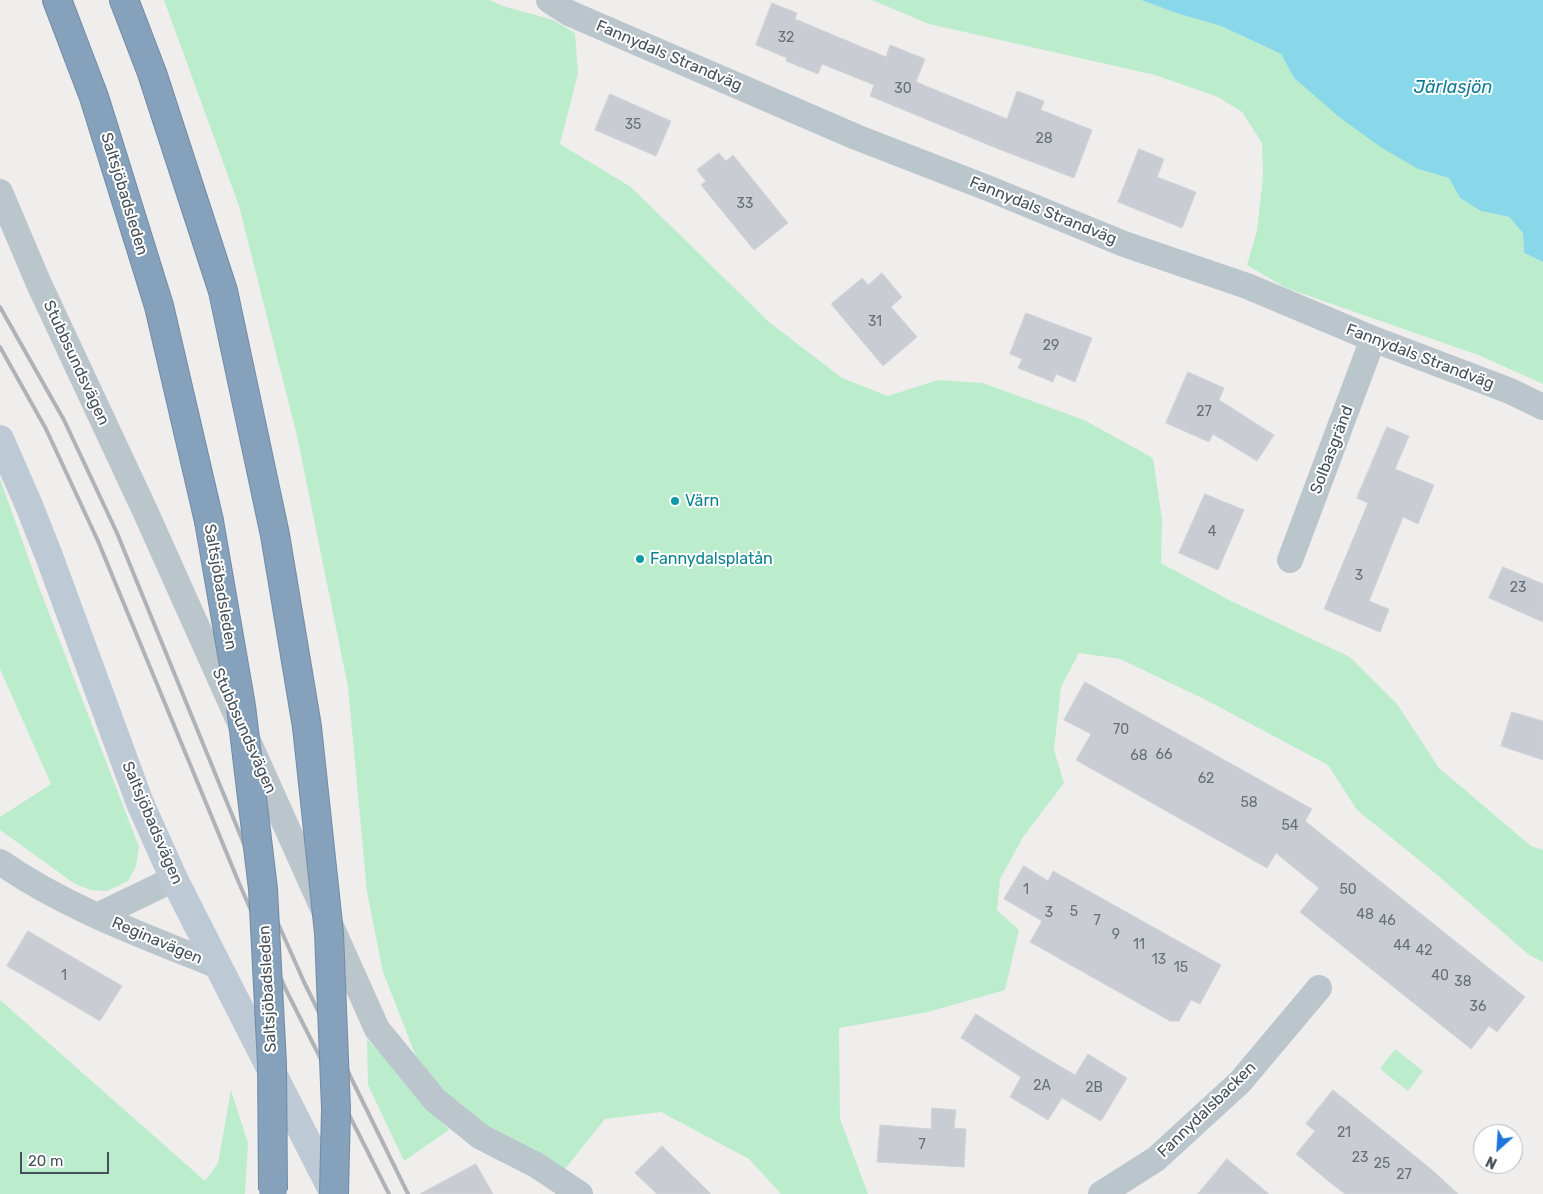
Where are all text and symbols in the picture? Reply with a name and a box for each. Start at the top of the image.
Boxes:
street label: Fannydals Strandväg [593,17,745,95]
house number: 32 [778,30,794,46]
water label: Järlasjön [1414,77,1492,99]
house number: 30 [894,81,912,97]
house number: 35 [625,117,641,133]
street label: Saltsjöbadsleden [96,130,152,258]
house number: 28 [1035,131,1053,147]
street label: Fannydals Strandväg [967,173,1119,249]
house number: 33 [737,196,753,212]
street label: Stubbsundsvägen [39,298,113,428]
house number: 31 [868,314,882,330]
street label: Fannydals Strandväg [1343,320,1497,394]
house number: 29 [1043,338,1059,354]
street label: Solbasgränd [1306,403,1358,497]
house number: 27 [1196,404,1212,420]
place label: Värn [685,491,719,511]
marker: Värn [669,495,681,507]
street label: Saltsjöbadsleden [199,523,241,651]
house number: 4 [1208,524,1216,540]
place label: Fannydalsplatån [650,549,773,569]
marker: Fannydalsplatån [634,553,646,565]
house number: 3 [1355,568,1363,584]
house number: 23 [1510,580,1526,596]
street label: Stubbsundsvägen [208,665,280,797]
house number: 70 [1113,722,1129,738]
house number: 66 [1156,747,1172,763]
house number: 68 [1130,748,1148,764]
street label: Saltsjöbadsvägen [117,759,187,887]
house number: 62 [1198,771,1214,787]
house number: 58 [1240,795,1258,811]
house number: 54 [1281,818,1299,834]
house number: 1 [1023,882,1029,898]
house number: 50 [1339,882,1357,898]
house number: 5 [1070,904,1078,920]
house number: 3 [1045,905,1053,921]
house number: 48 [1356,907,1374,923]
street label: Reginavägen [109,913,205,969]
house number: 7 [1093,913,1101,929]
house number: 46 [1378,913,1396,929]
street label: Saltsjöbadsleden [255,925,281,1053]
house number: 9 [1112,927,1120,943]
house number: 11 [1133,937,1145,953]
house number: 44 [1393,938,1411,954]
house number: 42 [1416,943,1432,959]
house number: 13 [1152,952,1166,968]
house number: 15 [1174,960,1188,976]
house number: 1 [61,968,67,984]
house number: 40 [1431,968,1449,984]
house number: 38 [1454,974,1472,990]
house number: 36 [1470,999,1486,1015]
street label: Fannydalsbacken [1154,1058,1260,1162]
house number: 2A [1033,1078,1051,1094]
house number: 2B [1085,1080,1103,1096]
north arrow [1473,1124,1523,1174]
house number: 21 [1337,1125,1351,1141]
house number: 7 [918,1137,926,1153]
scale bar [22,1142,111,1174]
house number: 23 [1352,1150,1368,1166]
text: 20 m [28,1152,63,1170]
text: N [1483,1152,1500,1172]
house number: 25 [1374,1156,1390,1172]
house number: 27 [1396,1167,1412,1183]

